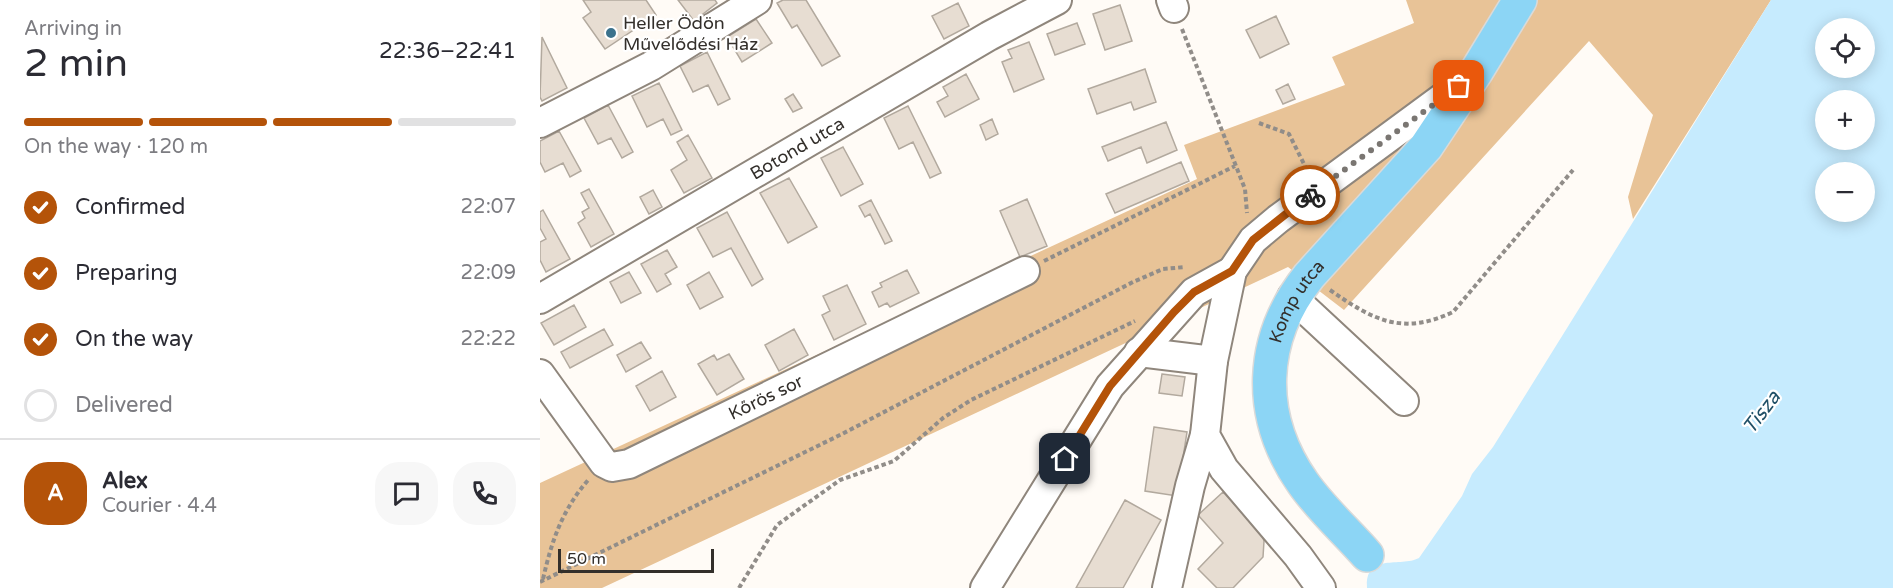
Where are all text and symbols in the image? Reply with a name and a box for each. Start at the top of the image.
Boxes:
place label: Heller Ödön Művelődési Ház [623,12,758,55]
text: Arriving in [24,17,122,41]
map controls [1815,18,1875,222]
button: locate [1815,18,1875,78]
marker: Heller Ödön Művelődési Ház [604,26,618,40]
text: 22:36–22:41 [379,38,516,64]
text: 2 min [24,40,128,87]
pin [1433,60,1484,111]
icon: bag [1442,69,1475,102]
button: + [1815,90,1875,150]
street label: Botond utca [746,112,848,185]
text: On the way · 120 m [24,135,208,159]
button: − [1815,162,1875,222]
courier [1280,165,1340,225]
icon: bike [1294,179,1327,212]
icon: check [24,191,57,224]
text: Confirmed [75,194,185,220]
text: 22:07 [461,195,516,219]
street label: Komp utca [1264,255,1329,346]
icon: check [24,257,57,290]
text: Preparing [75,260,178,286]
text: 22:09 [461,261,516,285]
icon: check [24,323,57,356]
text: On the way [75,326,193,352]
text: 22:22 [461,327,516,351]
street label: Kőrös sor [725,370,807,425]
water label: Tisza [1738,386,1786,439]
text: Delivered [75,392,173,418]
pin [1039,433,1090,484]
icon: home [1048,442,1081,475]
button: chat [375,462,438,525]
button: phone [453,462,516,525]
text: Alex [102,468,148,494]
text: A [47,480,64,506]
text: Courier · 4.4 [102,494,217,518]
scale bar [558,546,714,574]
text: 50 m [567,549,606,569]

